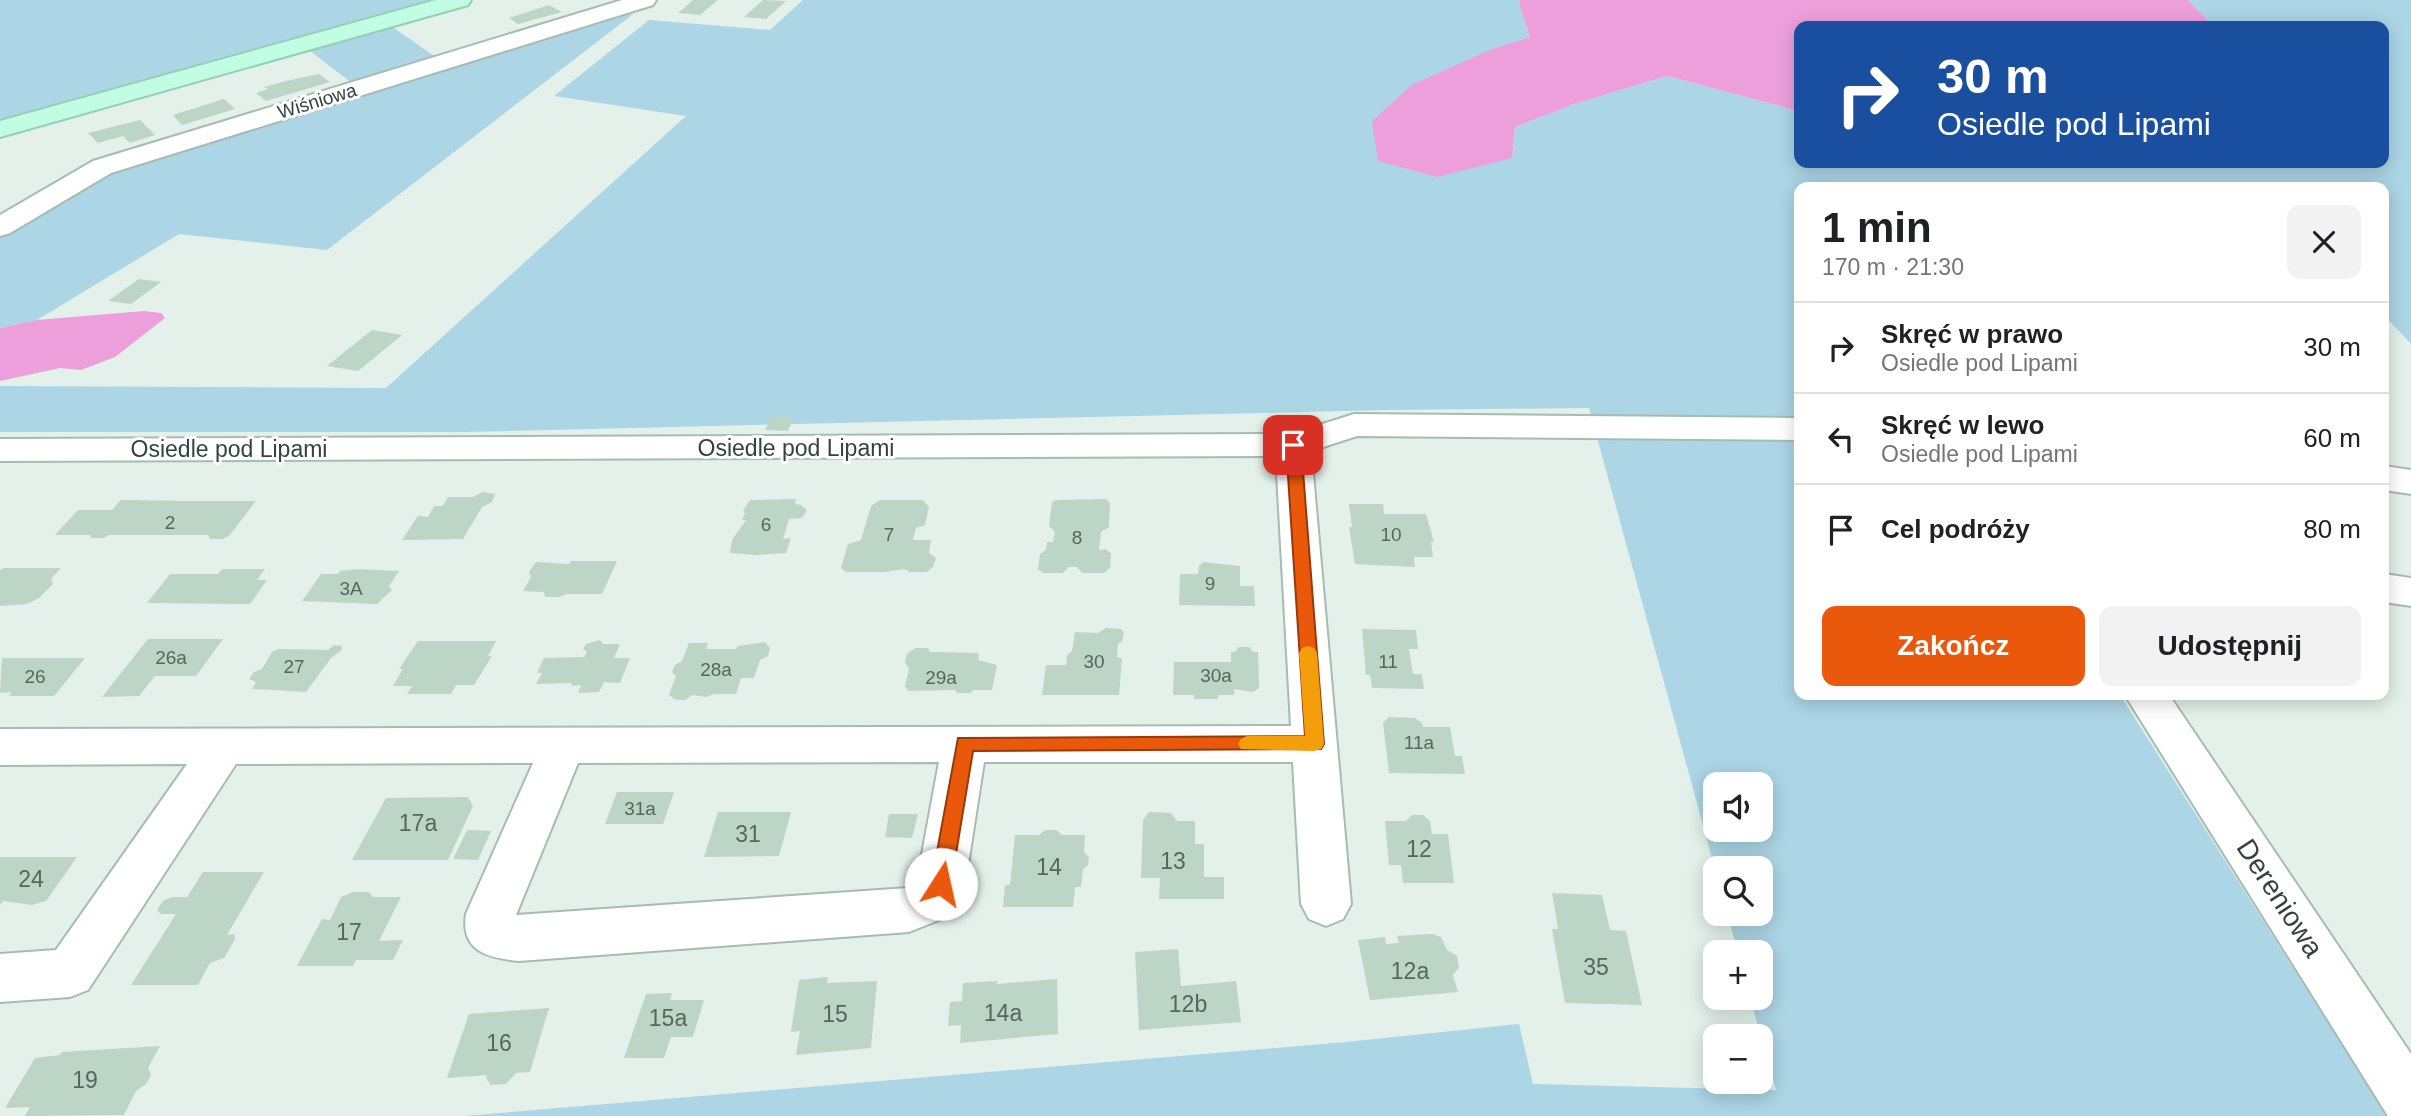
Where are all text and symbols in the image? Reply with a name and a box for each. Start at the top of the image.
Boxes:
icon: right [1822,49,1913,140]
text: 30 m [1937,49,2049,103]
street label: Wiśniowa [275,79,359,123]
text: Osiedle pod Lipami [1937,106,2211,142]
text: 1 min [1822,204,1932,251]
button: close [2287,205,2361,279]
text: 170 m · 21:30 [1822,254,1964,280]
text: Skręć w prawo [1881,319,2063,349]
icon: right [1822,329,1860,367]
text: 30 m [2303,332,2361,362]
text: Osiedle pod Lipami [1881,350,2078,376]
text: Skręć w lewo [1881,410,2044,440]
pin [1263,415,1323,475]
icon: left [1822,420,1860,458]
text: 60 m [2303,423,2361,453]
icon: arrive [1274,426,1312,464]
street label: Osiedle pod Lipami [698,435,894,461]
street label: Osiedle pod Lipami [131,436,327,462]
text: Osiedle pod Lipami [1881,441,2078,467]
icon: arrive [1822,511,1860,549]
house number: 2 [165,512,175,533]
house number: 6 [761,514,771,535]
text: Cel podróży [1881,514,2030,544]
text: 80 m [2303,514,2361,544]
house number: 7 [884,524,894,545]
house number: 10 [1380,524,1402,545]
house number: 8 [1072,527,1082,548]
house number: 9 [1205,573,1215,594]
house number: 3A [339,578,363,599]
button: Zakończ [1822,606,2085,686]
button: Udostępnij [2099,606,2361,686]
house number: 26a [155,647,187,668]
house number: 30 [1083,651,1105,672]
house number: 11 [1378,651,1398,672]
house number: 27 [283,656,305,677]
house number: 28a [700,659,732,680]
house number: 30a [1200,665,1232,686]
house number: 26 [24,666,46,687]
house number: 29a [925,667,957,688]
house number: 11a [1404,732,1435,753]
map controls [1703,772,1773,1094]
button: sound [1703,772,1773,842]
house number: 31a [624,798,656,819]
house number: 17a [399,810,437,836]
house number: 31 [735,821,761,847]
street label: Dereniowa [2231,833,2330,963]
house number: 12 [1406,836,1432,862]
position arrow [904,847,978,921]
house number: 13 [1160,848,1186,874]
house number: 14 [1036,854,1062,880]
button: search [1703,856,1773,926]
house number: 24 [18,866,44,892]
house number: 17 [336,919,362,945]
button: + [1703,940,1773,1010]
house number: 35 [1583,954,1609,980]
house number: 12a [1391,958,1429,984]
house number: 12b [1169,991,1207,1017]
house number: 14a [984,1000,1022,1026]
house number: 15 [822,1001,848,1027]
house number: 15a [649,1005,687,1031]
button: − [1703,1024,1773,1094]
house number: 16 [486,1030,512,1056]
house number: 19 [72,1067,98,1093]

